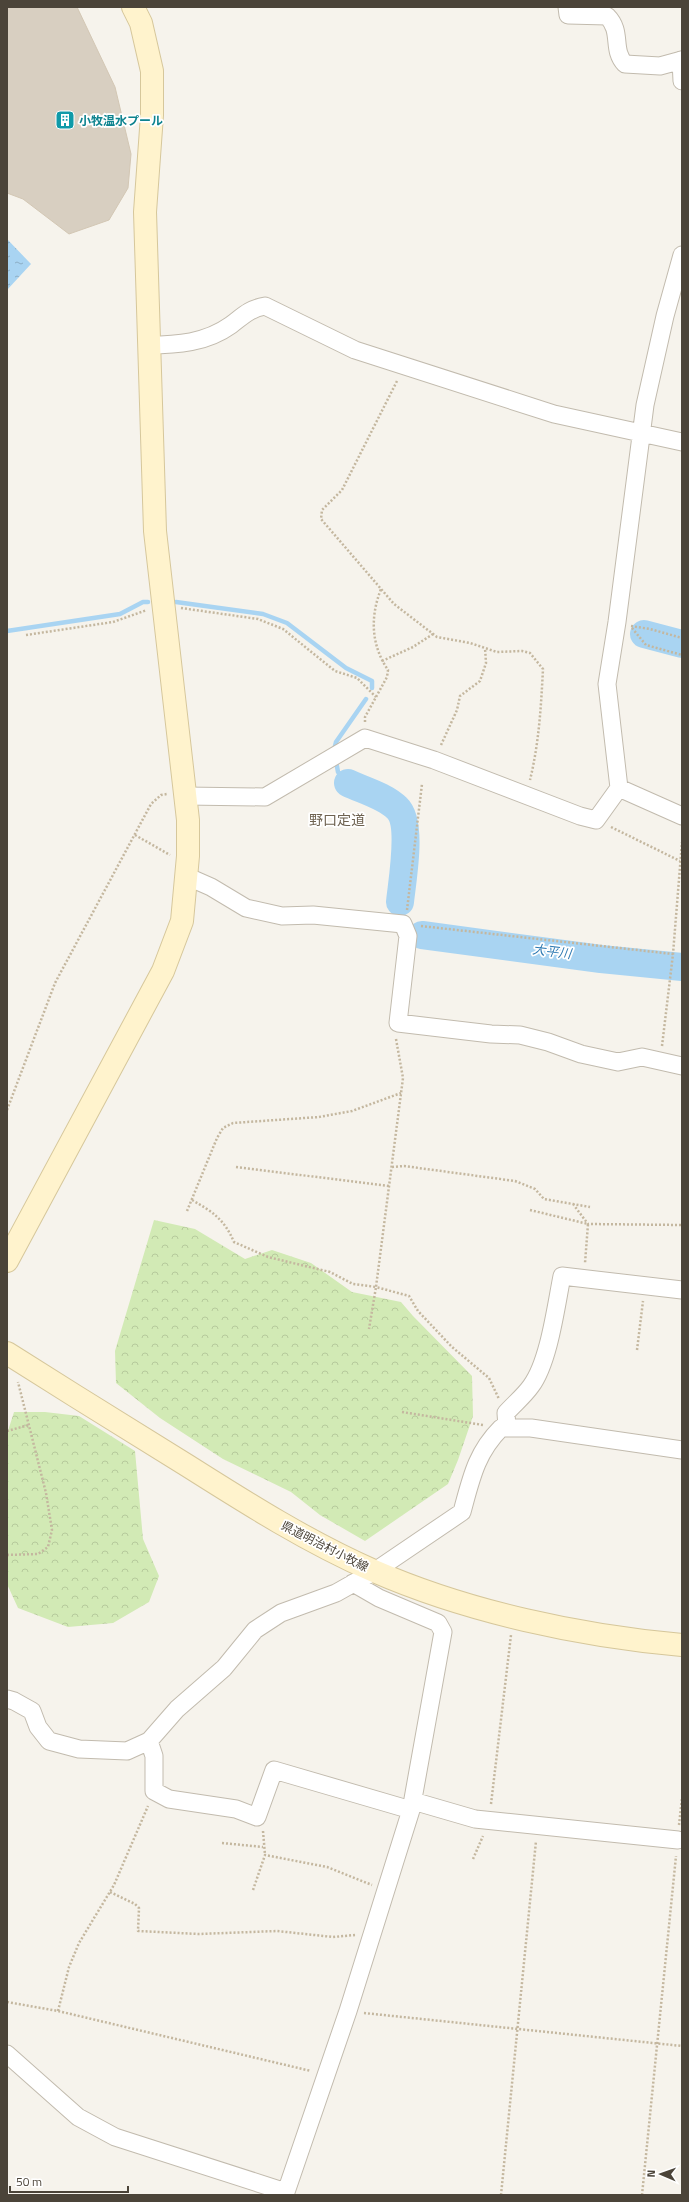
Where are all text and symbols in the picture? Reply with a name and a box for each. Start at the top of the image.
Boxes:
building icon: 小牧温水プール [54,109,76,131]
place label: 小牧温水プール [79,111,163,130]
district label: 野口定道 [309,809,365,830]
water label: 大平川 [531,939,575,964]
street label: 県道明治村小牧線 [278,1516,372,1576]
north arrow [641,2154,681,2194]
scale bar [10,2168,128,2194]
text: N [643,2170,659,2178]
text: 50 m [16,2172,42,2191]

